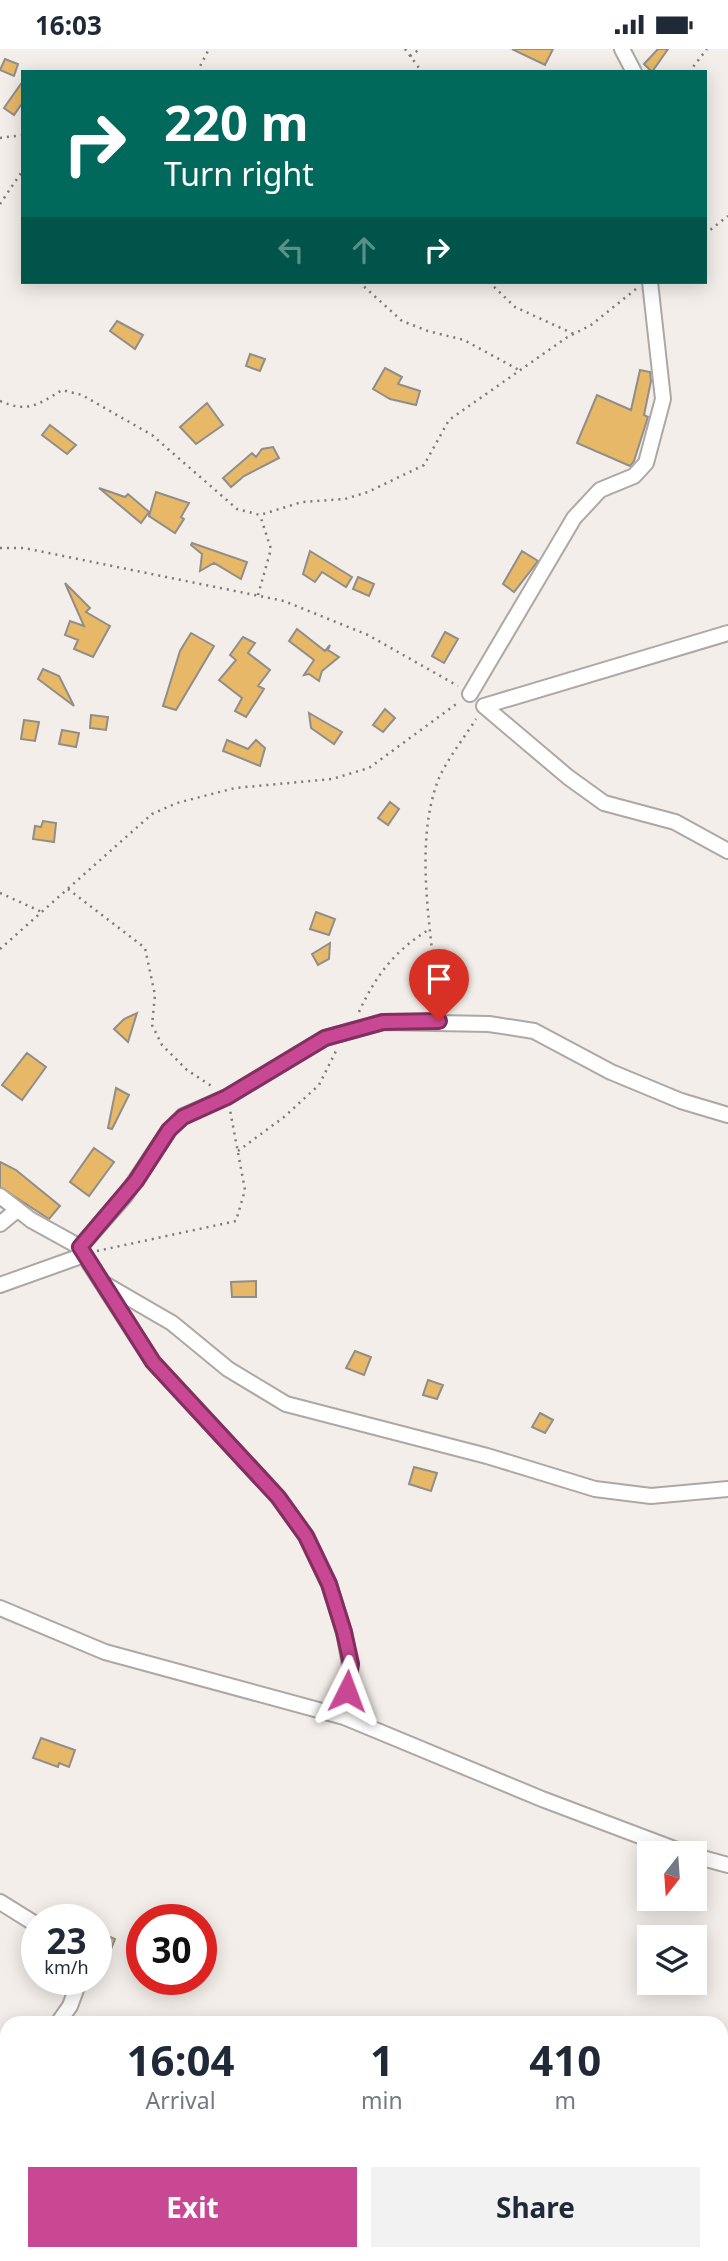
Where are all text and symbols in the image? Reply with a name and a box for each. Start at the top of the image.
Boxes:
text: 16:03 [35,7,102,43]
text: 220 m [164,89,309,155]
icon: right [49,98,140,189]
text: Turn right [164,152,314,195]
icon: left [272,231,310,269]
icon: ahead [345,231,383,269]
icon: right [418,231,456,269]
pin [409,949,469,1021]
icon: arrive [420,960,458,998]
position arrow [310,1654,384,1728]
north arrow [637,1841,707,1911]
map controls [637,1841,707,1995]
speed limit sign: 30 [126,1904,217,1995]
text: 23 [46,1917,87,1964]
button: layers [637,1925,707,1995]
text: km/h [44,1955,89,1979]
text: 16:04 [127,2031,234,2088]
text: 1 [370,2031,394,2088]
text: 410 [529,2031,601,2088]
text: Arrival [145,2084,216,2116]
text: min [361,2084,403,2116]
text: m [555,2084,576,2116]
button: Exit [28,2167,357,2247]
button: Share [371,2167,700,2247]

